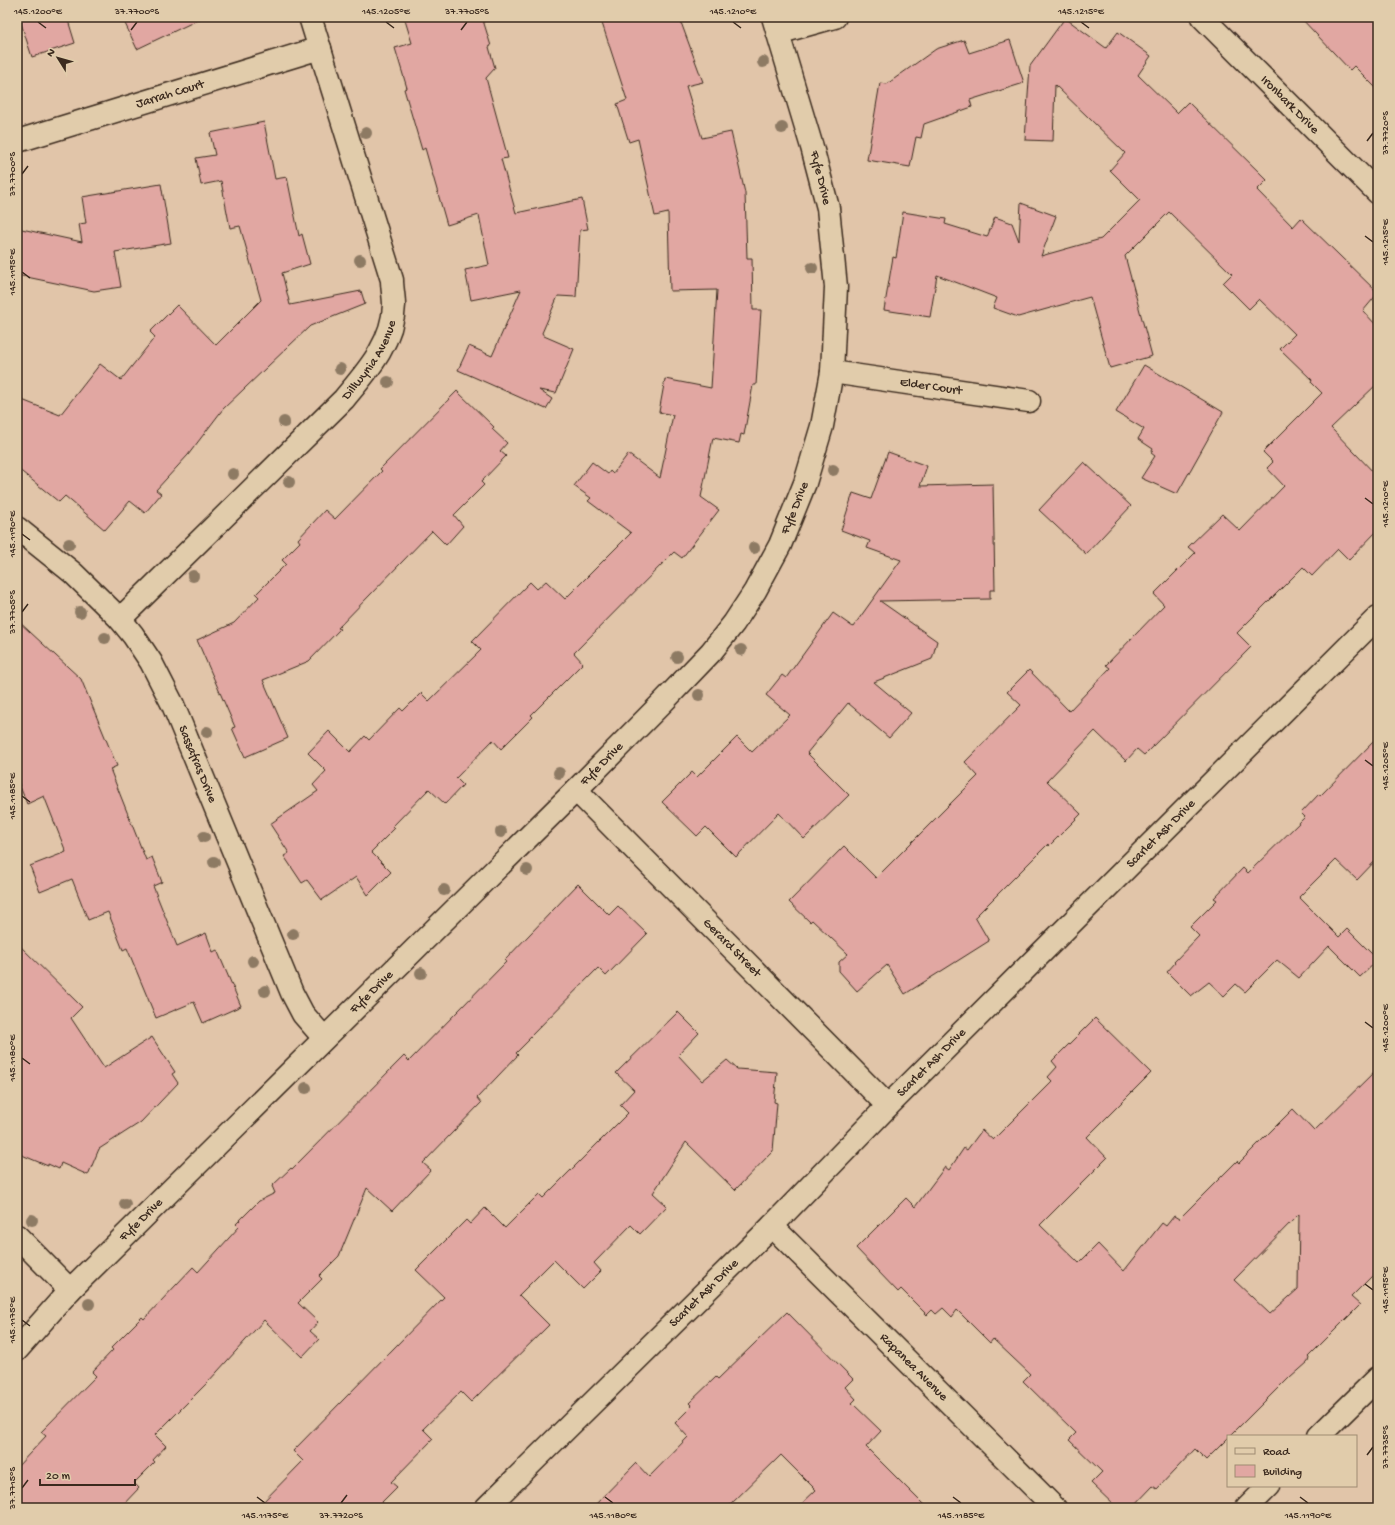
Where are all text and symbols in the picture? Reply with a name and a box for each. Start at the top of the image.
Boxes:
text: 145.1200°E [13,6,63,18]
text: 37.7700°S [114,6,160,18]
text: 145.1205°E [361,6,411,18]
text: 37.7705°S [444,6,489,18]
text: 145.1210°E [709,6,757,18]
text: 145.1215°E [1057,6,1105,18]
north arrow [38,38,78,78]
text: N [45,47,59,60]
street label: Ironbark Drive [1257,72,1322,137]
street label: Jarrah Court [134,76,208,112]
text: 37.7720°S [1380,111,1392,156]
street label: Fyfe Drive [806,148,834,207]
text: 37.7700°S [7,151,19,197]
text: 145.1215°E [1380,218,1392,266]
text: 145.1195°E [7,248,19,296]
street label: Dillwynia Avenue [338,318,400,404]
street label: Elder Court [899,375,965,399]
street label: Fyfe Drive [777,479,812,537]
text: 145.1210°E [1380,480,1392,528]
text: 145.1190°E [7,510,19,558]
text: 37.7705°S [7,590,19,635]
street label: Sassafras Drive [175,723,220,805]
street label: Fyfe Drive [576,739,627,790]
text: 145.1205°E [1380,741,1392,791]
text: 145.1185°E [7,772,19,820]
street label: Scarlet Ash Drive [1123,796,1199,871]
street label: Gerard Street [700,915,765,982]
street label: Fyfe Drive [346,967,397,1017]
text: 145.1200°E [1380,1003,1392,1053]
street label: Scarlet Ash Drive [894,1025,969,1100]
text: 145.1180°E [7,1034,19,1083]
street label: Fyfe Drive [115,1195,166,1245]
street label: Scarlet Ash Drive [666,1256,742,1331]
text: 145.1195°E [1380,1266,1392,1314]
text: 145.1175°E [7,1296,19,1344]
street label: Rapanea Avenue [876,1330,951,1404]
text: 37.7735°S [1380,1425,1392,1470]
legend [1227,1435,1357,1487]
text: Road [1263,1446,1290,1460]
scale bar [40,1461,135,1487]
text: 37.7715°S [7,1466,19,1510]
text: Building [1262,1466,1302,1480]
text: 20 m [46,1470,71,1484]
text: 145.1175°E [241,1510,289,1522]
text: 37.7720°S [318,1510,363,1522]
text: 145.1180°E [588,1510,637,1522]
text: 145.1185°E [937,1510,985,1522]
text: 145.1190°E [1284,1510,1332,1522]

